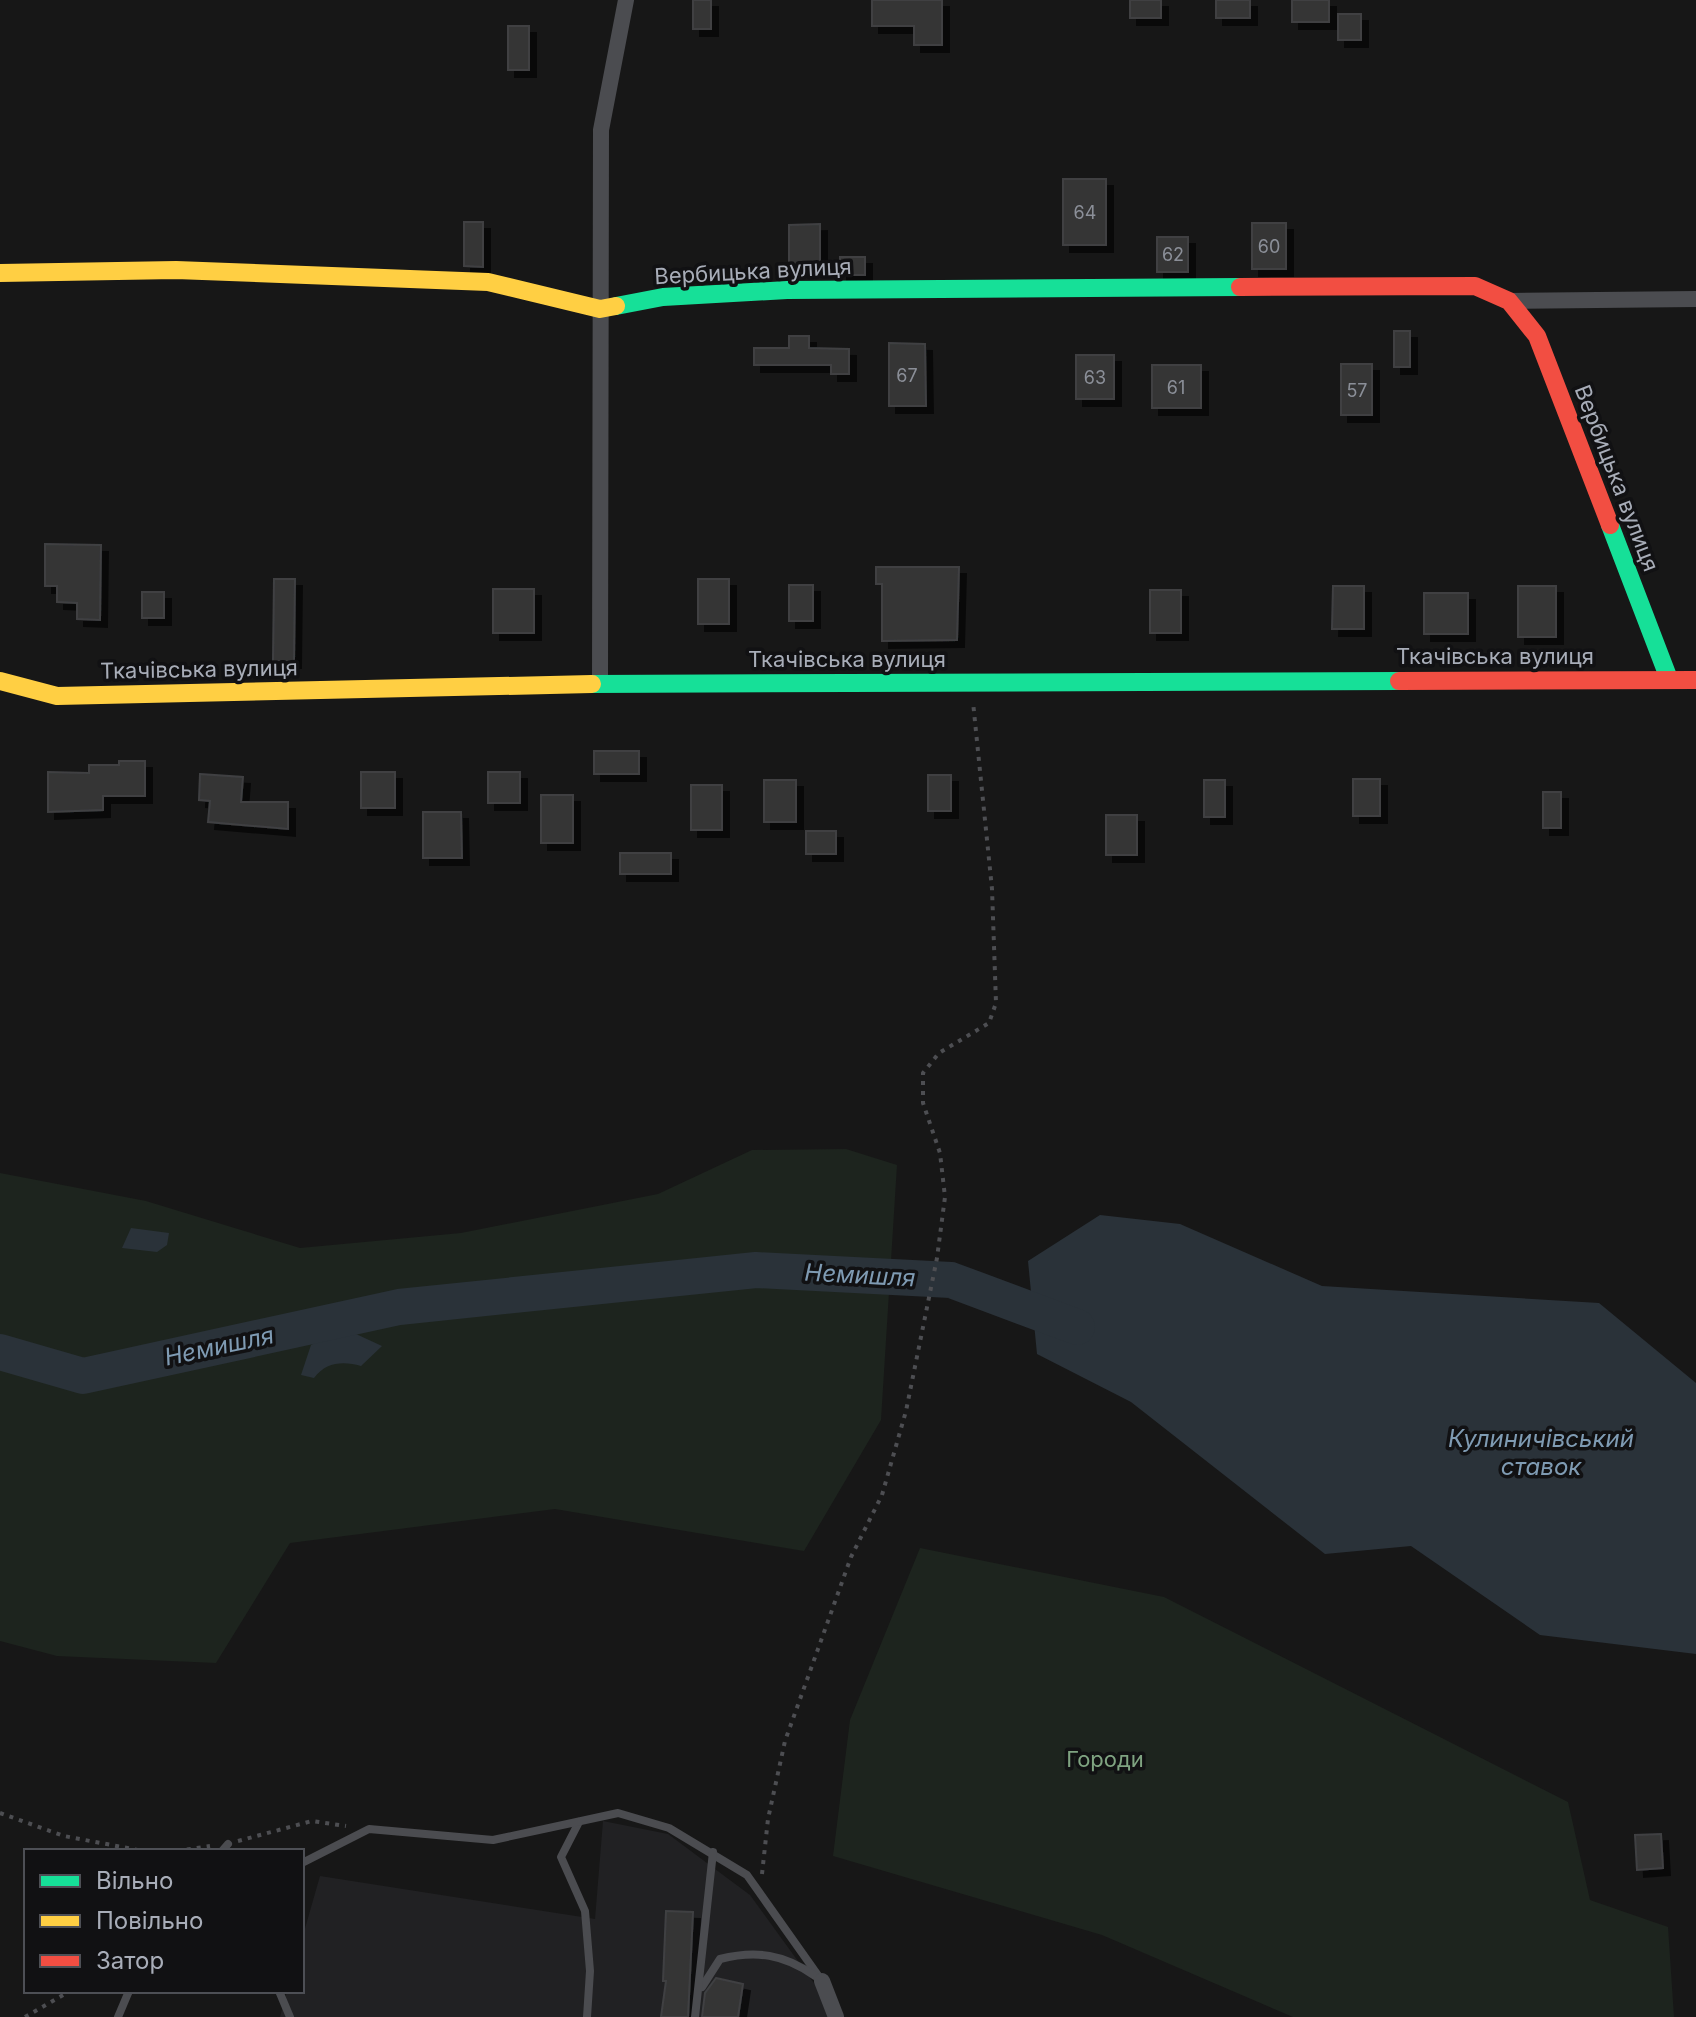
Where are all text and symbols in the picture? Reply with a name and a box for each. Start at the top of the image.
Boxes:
house number: 64 [1074,202,1096,223]
house number: 60 [1258,236,1280,257]
house number: 62 [1162,244,1184,265]
street label: Вербицька вулиця [654,253,852,289]
house number: 67 [896,365,918,386]
house number: 63 [1084,367,1106,388]
house number: 61 [1167,377,1185,398]
house number: 57 [1346,380,1368,401]
street label: Вербицька вулиця [1569,381,1665,575]
street label: Ткачівська вулиця [1396,643,1594,669]
street label: Ткачівська вулиця [748,646,946,672]
street label: Ткачівська вулиця [100,654,298,684]
water label: Немишля [804,1258,916,1292]
water label: Немишля [162,1320,276,1372]
water label: Кулиничівський ставок [1448,1424,1634,1481]
park label: Городи [1066,1746,1144,1772]
legend [24,1849,304,1993]
text: Вільно [96,1866,173,1895]
text: Повільно [96,1906,203,1935]
text: Затор [96,1946,164,1975]

